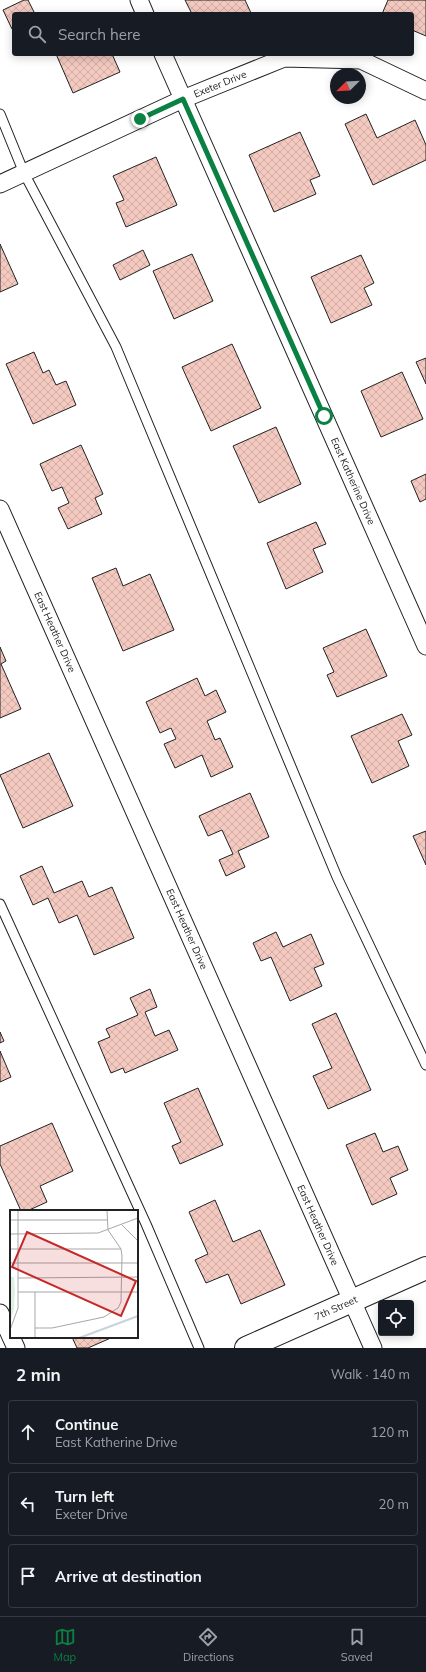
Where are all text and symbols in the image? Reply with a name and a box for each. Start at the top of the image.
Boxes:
search box [12,12,414,56]
icon: search [26,23,48,45]
text: Search here [58,25,140,44]
street label: Exeter Drive [192,68,248,100]
north arrow [330,68,366,104]
route end [131,110,149,128]
route start [315,407,333,425]
street label: East Katherine Drive [328,435,378,527]
street label: East Heather Drive [31,590,79,674]
street label: East Heather Drive [163,887,211,971]
street label: East Heather Drive [294,1183,342,1267]
inset map [10,1210,138,1338]
street label: 7th Street [313,1293,360,1323]
map controls [378,1300,414,1336]
button: locate [378,1300,414,1336]
text: 2 min [16,1364,61,1385]
text: Walk · 140 m [331,1366,410,1382]
text: Continue [55,1415,118,1434]
icon: ahead [17,1421,39,1443]
text: 120 m [371,1424,409,1440]
text: East Katherine Drive [55,1434,177,1450]
text: Turn left [55,1487,114,1506]
icon: left [17,1493,39,1515]
text: 20 m [379,1496,409,1512]
text: Exeter Drive [55,1506,128,1522]
icon: arrive [17,1565,39,1587]
text: Arrive at destination [55,1567,202,1586]
tab: Map [53,1626,76,1664]
tab: Directions [183,1626,234,1664]
tab: Saved [341,1626,373,1664]

